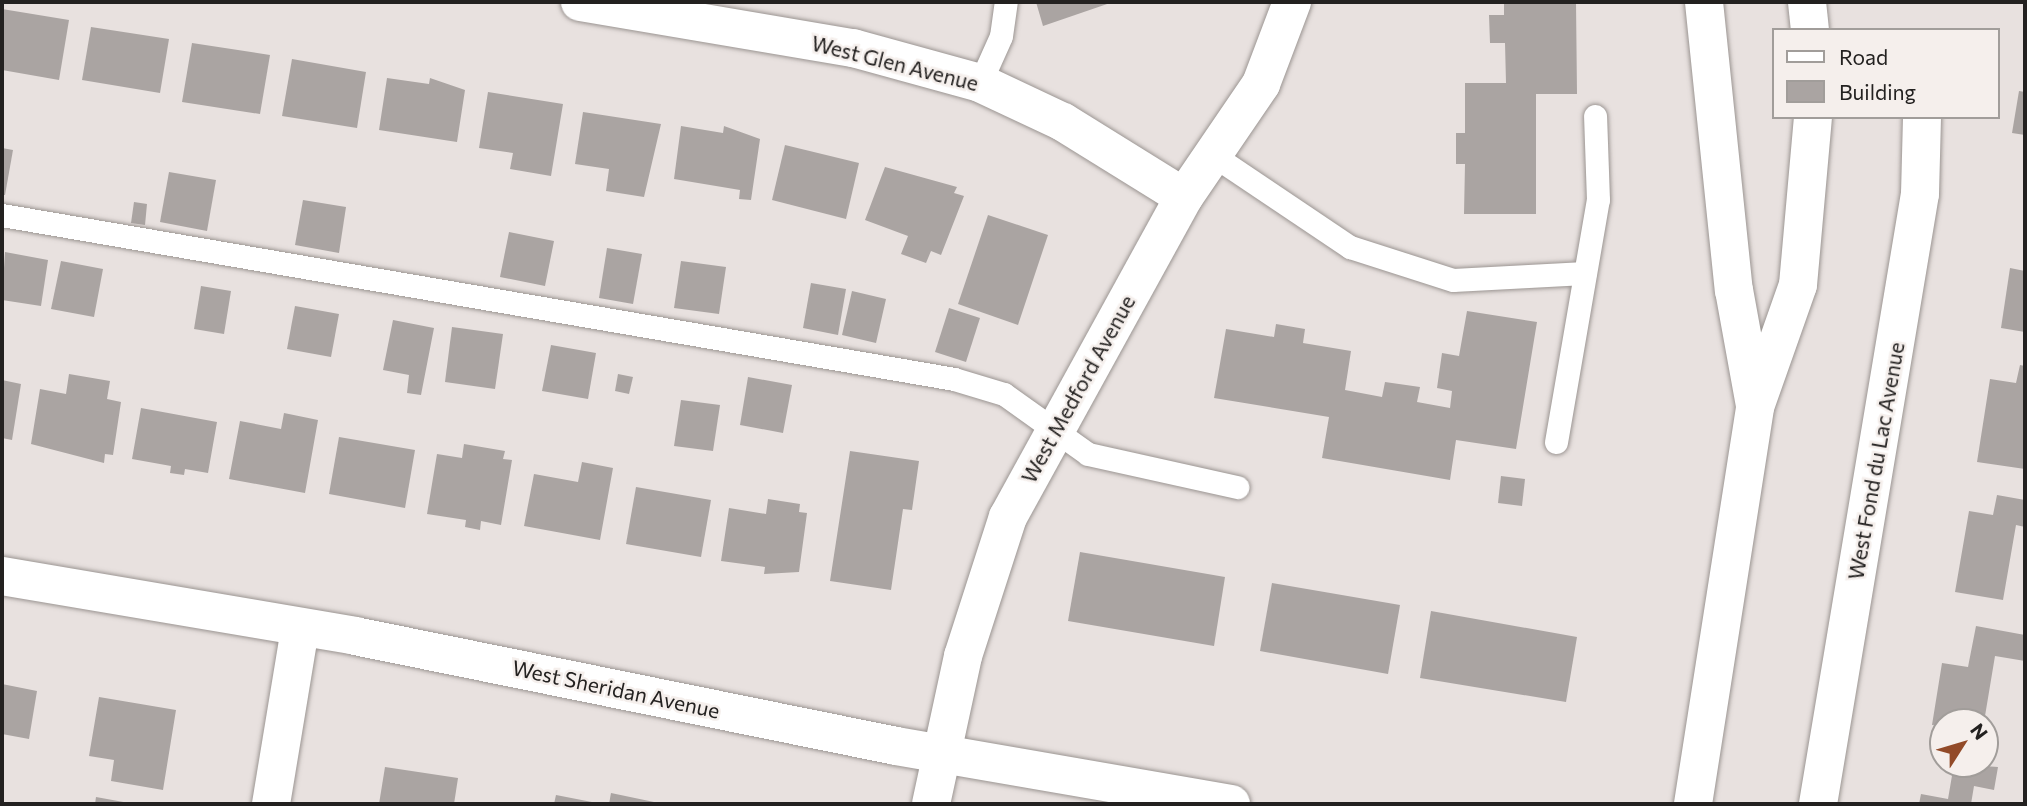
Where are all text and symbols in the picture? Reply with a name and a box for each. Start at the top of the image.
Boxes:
legend [1772,28,1999,119]
street label: West Glen Avenue [809,30,981,96]
text: Road [1839,44,1888,69]
text: Building [1839,79,1916,104]
street label: West Medford Avenue [1016,291,1140,487]
street label: West Fond du Lac Avenue [1843,340,1909,582]
street label: West Sheridan Avenue [510,655,722,723]
north arrow [1929,708,1999,778]
text: N [1966,719,1993,744]

